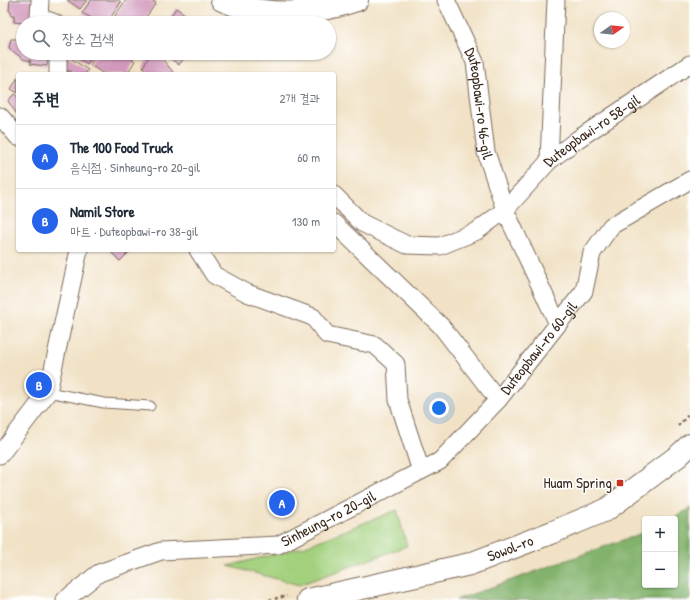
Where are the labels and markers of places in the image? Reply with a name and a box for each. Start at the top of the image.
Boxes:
pin: B [26,370,52,400]
place label: Huam Spring [544,472,612,493]
marker: Huam Spring [615,478,625,488]
pin: A [269,488,295,518]

